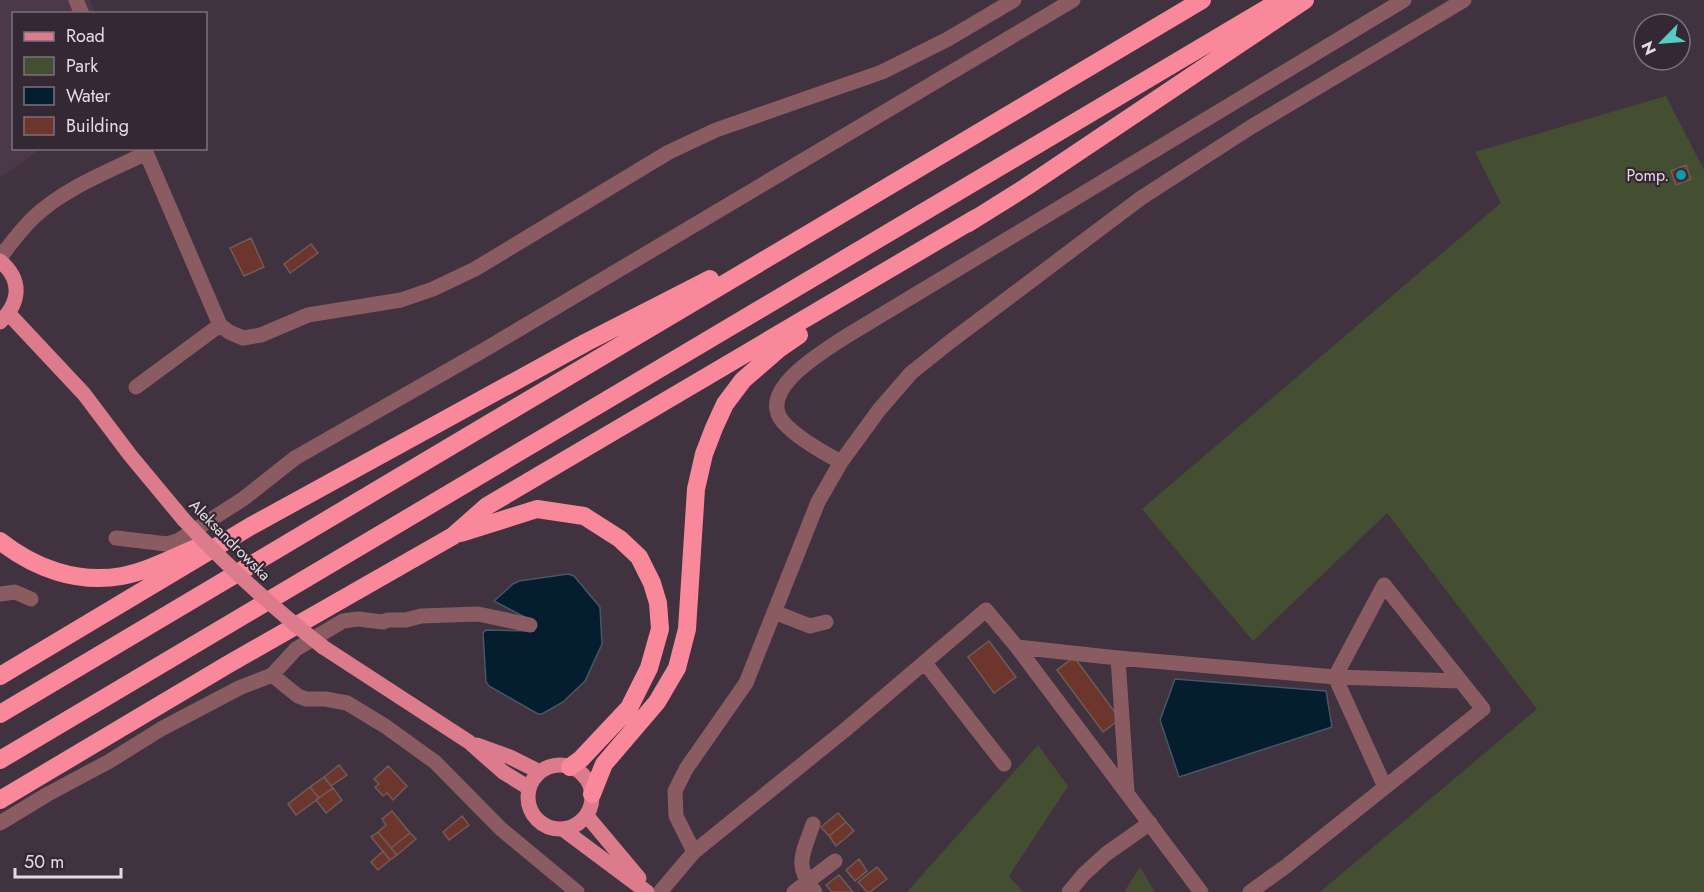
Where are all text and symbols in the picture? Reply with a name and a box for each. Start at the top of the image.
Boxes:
legend [12,12,207,150]
north arrow [1632,12,1692,72]
text: Road [66,23,105,49]
text: N [1636,38,1662,59]
text: Park [66,53,98,79]
text: Water [66,83,111,109]
text: Building [66,113,129,139]
place label: Pomp. [1626,164,1669,187]
marker: Pomp. [1674,168,1688,182]
street label: Aleksandrowska [184,494,276,586]
scale bar [15,841,122,879]
text: 50 m [24,849,64,875]

